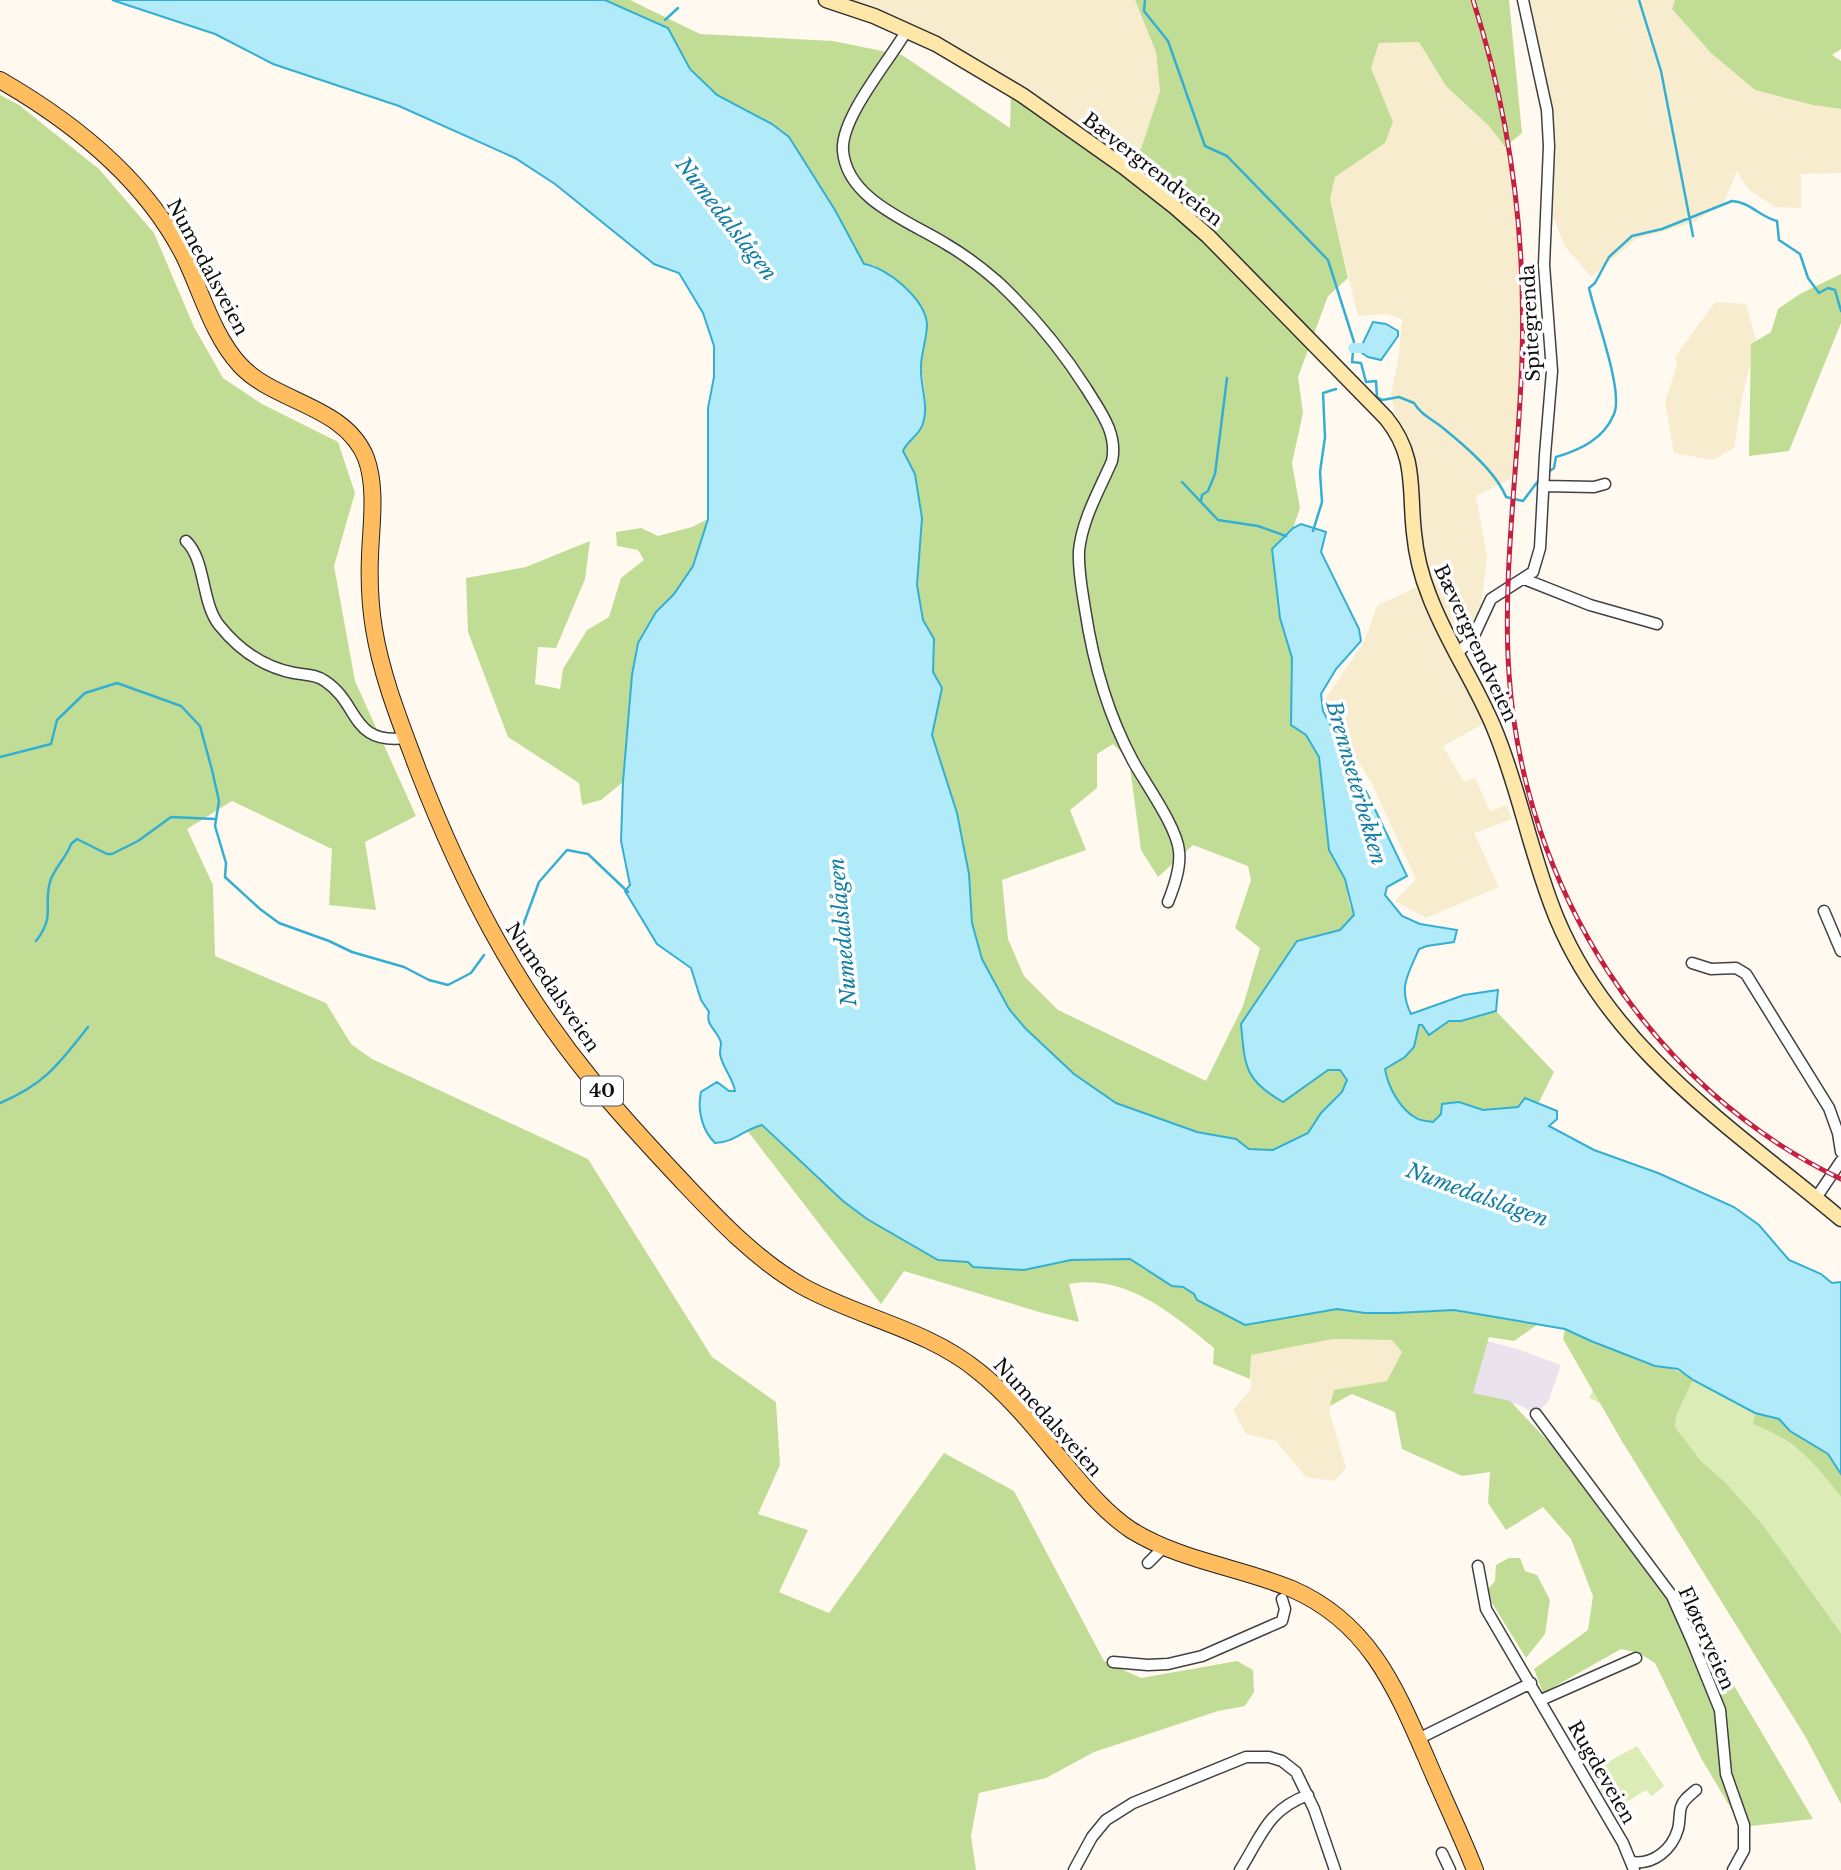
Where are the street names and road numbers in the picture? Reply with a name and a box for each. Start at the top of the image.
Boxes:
street label: Bævergrendveien [1078,108,1227,231]
street label: Numedalsveien [162,195,253,339]
street label: Spitegrenda [1516,263,1545,382]
street label: Bævergrendveien [1429,561,1522,726]
street label: Numedalsveien [501,918,604,1056]
road number: 40 [581,1076,623,1106]
street label: Numedalsveien [989,1353,1107,1481]
street label: Fløterveien [1673,1583,1740,1694]
street label: Rugdeveien [1563,1717,1640,1828]

